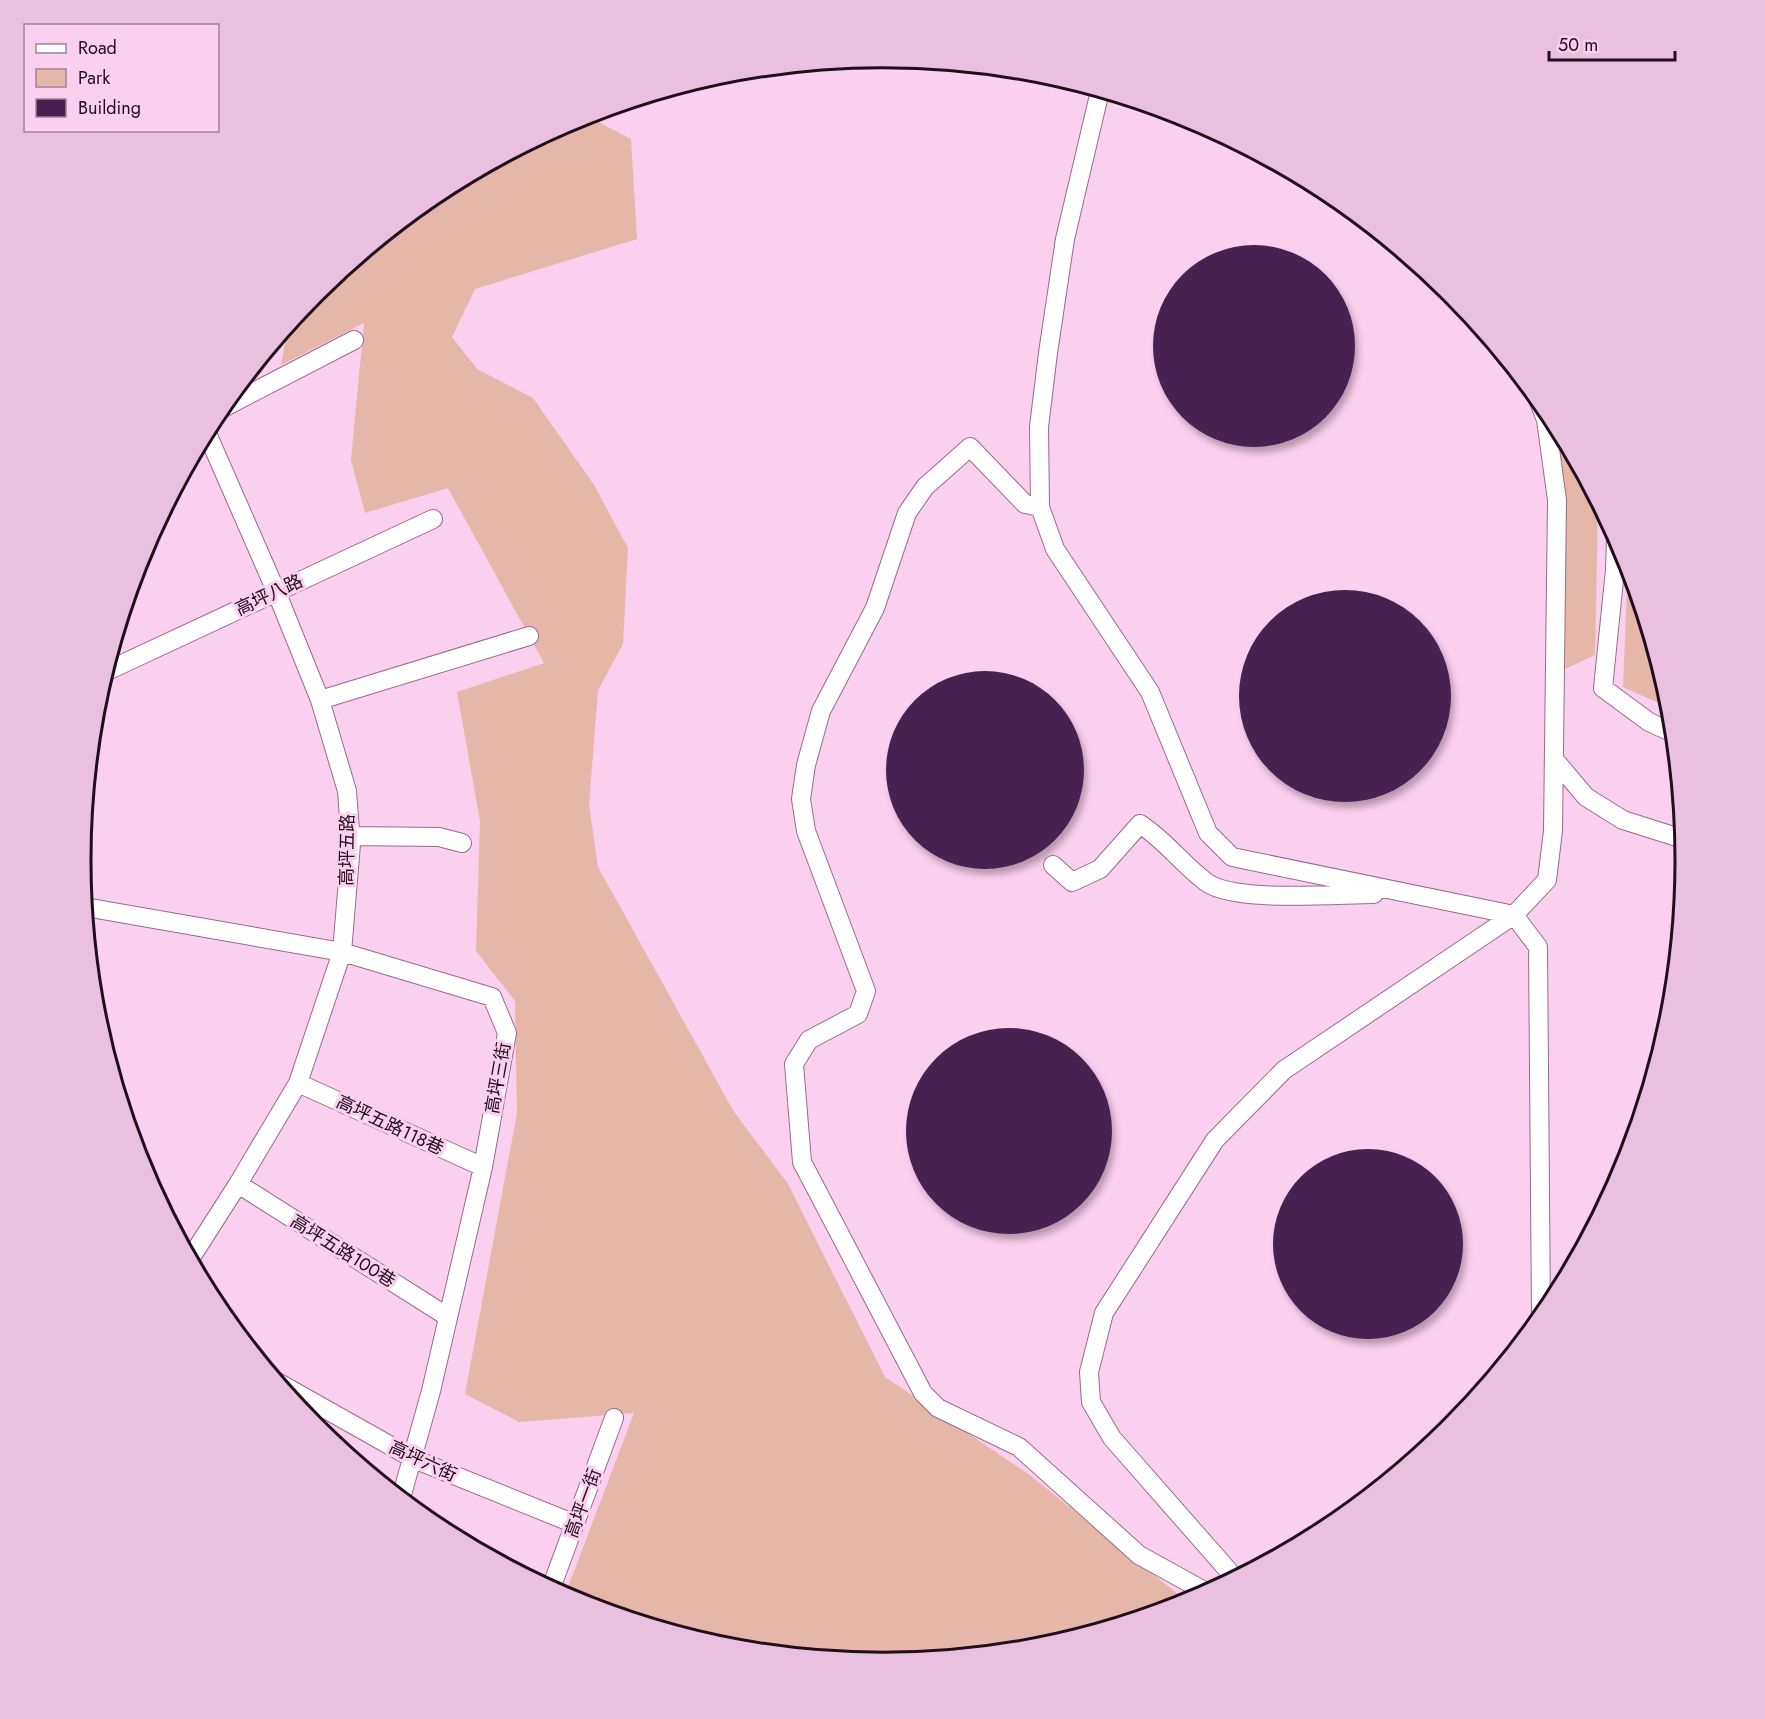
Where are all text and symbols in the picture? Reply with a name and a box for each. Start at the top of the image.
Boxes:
legend [24,24,219,132]
scale bar [1549,24,1675,62]
text: 50 m [1558,32,1598,58]
text: Road [78,35,117,61]
text: Park [78,65,110,91]
text: Building [78,95,141,121]
street label: 高坪八路 [231,568,307,622]
street label: 高坪五路 [333,814,361,886]
street label: 高坪三街 [479,1040,517,1116]
street label: 高坪五路118巷 [332,1089,448,1161]
street label: 高坪五路100巷 [285,1208,401,1294]
street label: 高坪六街 [385,1434,461,1488]
street label: 高坪一街 [558,1465,608,1541]

